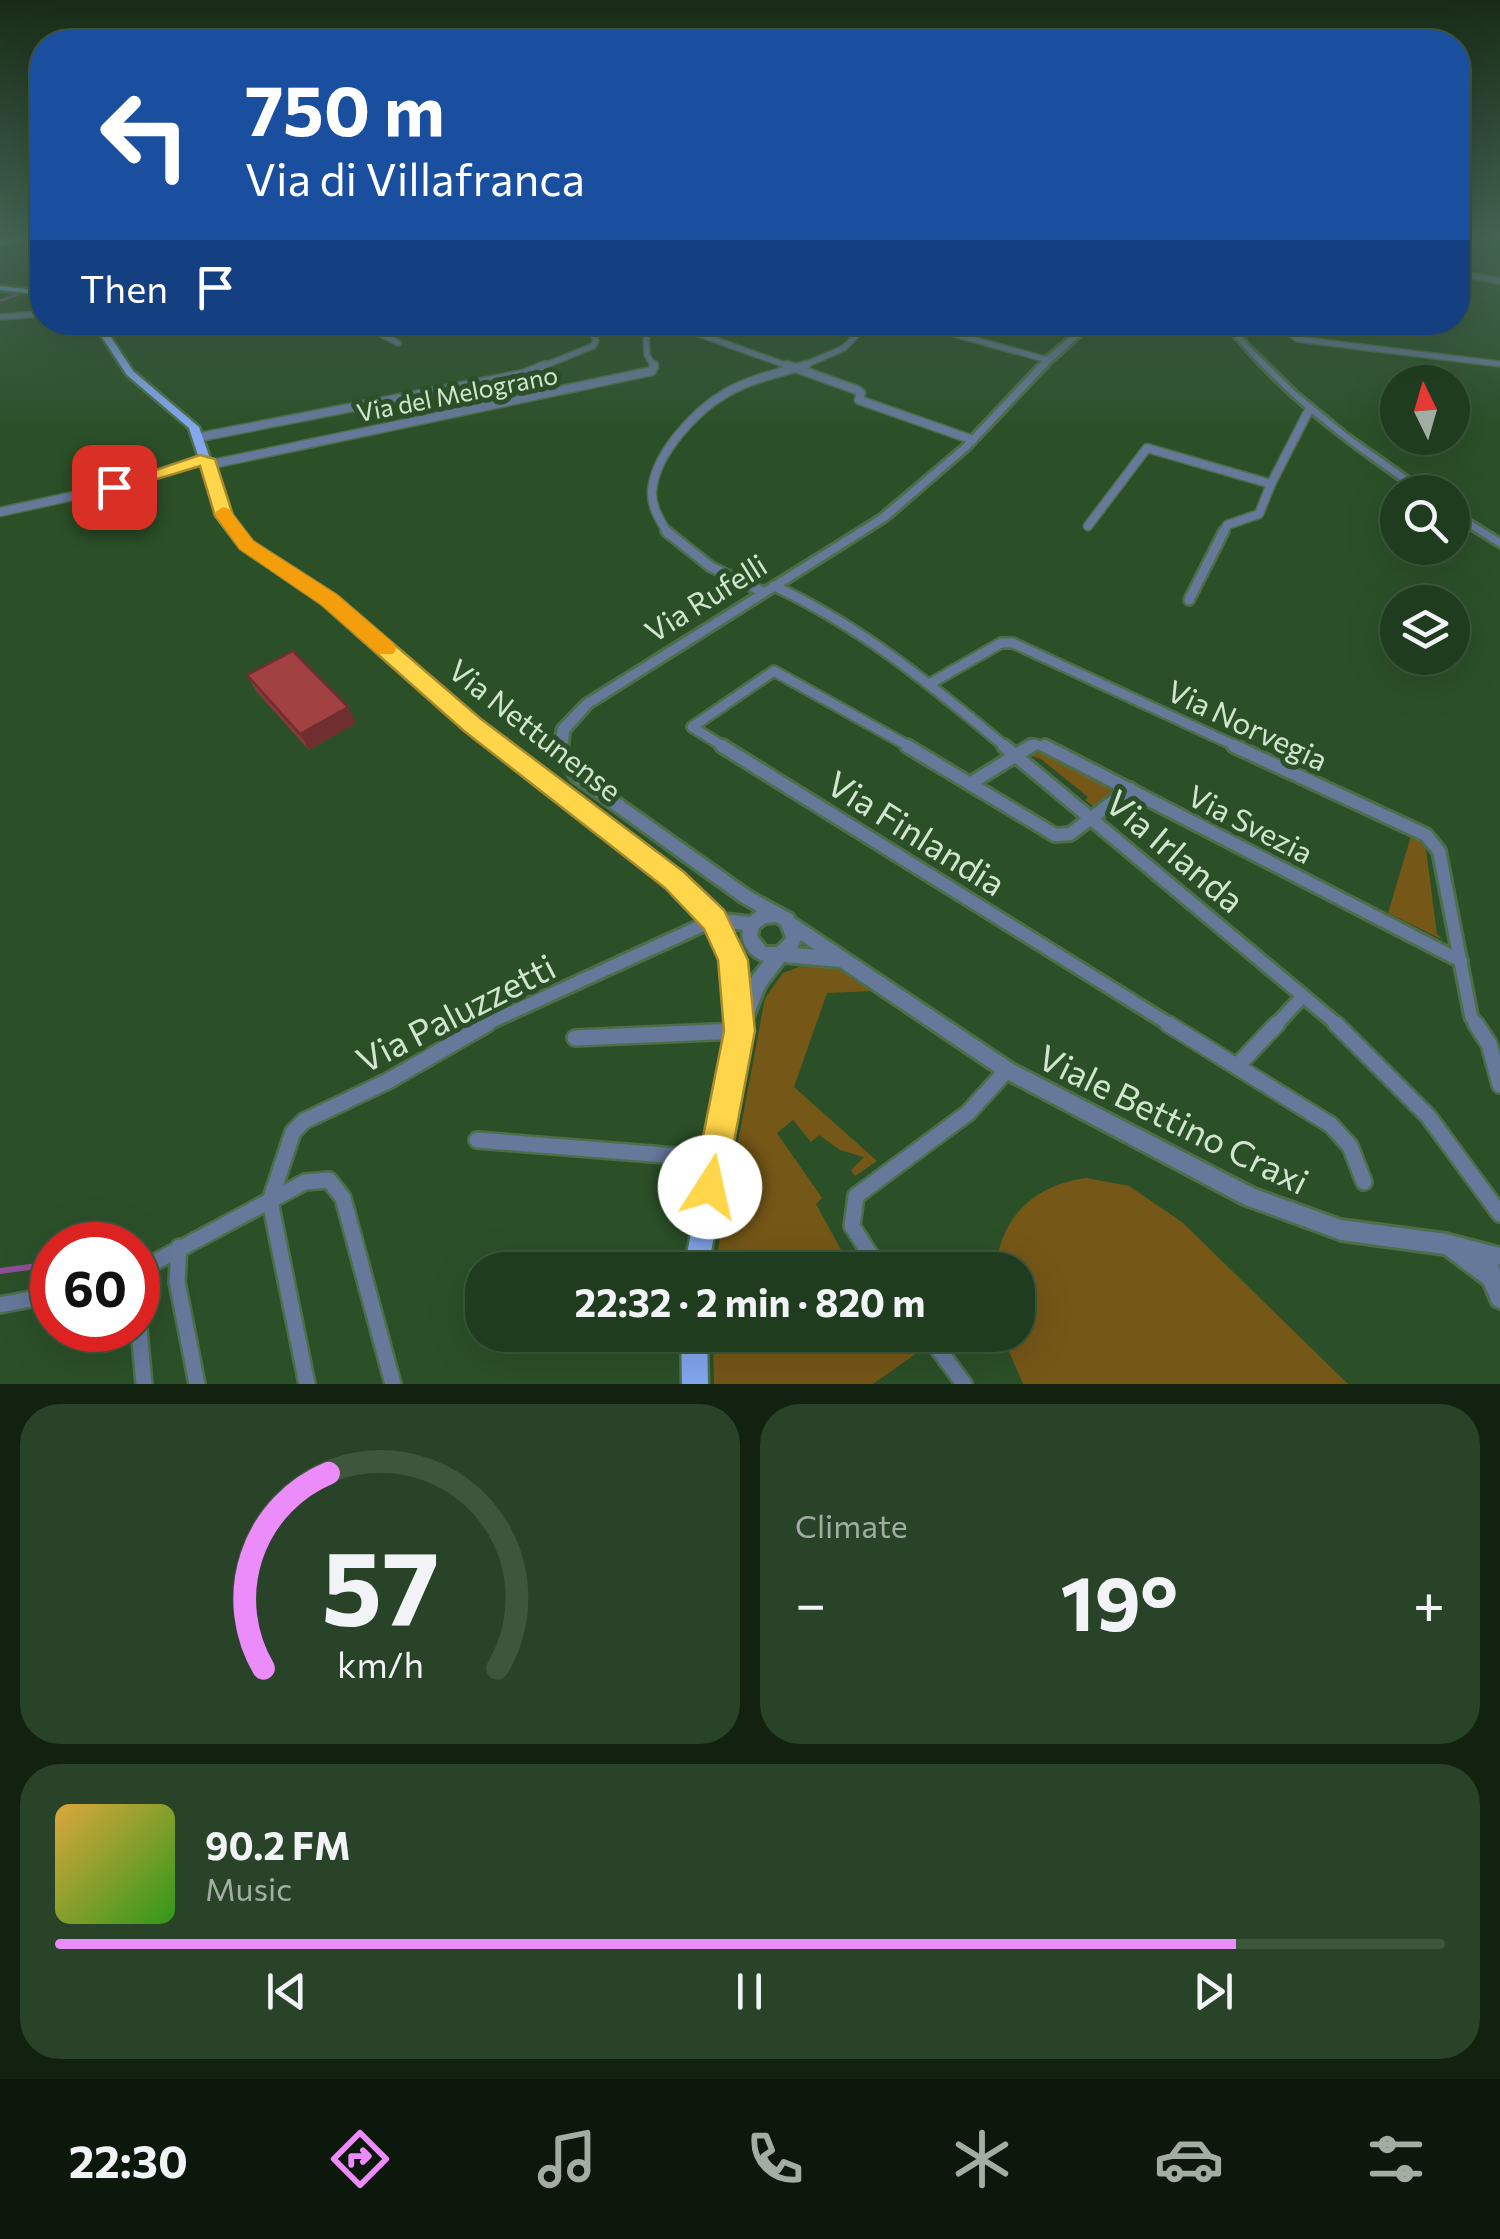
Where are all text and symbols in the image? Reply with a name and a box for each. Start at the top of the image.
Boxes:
text: 750 m [245,65,445,150]
icon: left [80,70,210,200]
text: Via di Villafranca [245,150,585,205]
icon: arrive [188,260,243,315]
text: Then [80,264,168,311]
street label: Via del Melograno [354,359,560,427]
north arrow [1380,365,1470,455]
map controls [1380,365,1470,675]
pin [72,445,157,530]
icon: arrive [87,460,142,515]
button: search [1380,475,1470,565]
street label: Via Rufelli [637,545,773,649]
button: layers [1380,585,1470,675]
street label: Via Nettunense [442,650,630,808]
street label: Via Norvegia [1162,671,1334,777]
street label: Via Finlandia [820,760,1014,904]
street label: Via Svezia [1182,776,1320,870]
street label: Via Irlanda [1098,780,1254,920]
street label: Via Paluzzetti [348,943,562,1081]
street label: Viale Bettino Craxi [1032,1034,1316,1202]
position arrow [658,1135,762,1239]
speed limit sign: 60 [30,1222,160,1352]
text: 22:32 · 2 min · 820 m [575,1278,925,1325]
text: Climate [795,1505,908,1545]
text: 57 [321,1520,439,1647]
text: 19° [1061,1555,1178,1646]
text: − [795,1568,826,1635]
text: + [1413,1568,1445,1635]
text: km/h [337,1642,423,1685]
text: 90.2 FM [205,1821,351,1868]
text: Music [205,1868,292,1908]
icon: previous [259,1964,314,2019]
icon: pause [722,1964,777,2019]
icon: next [1186,1964,1241,2019]
icon: directions [325,2124,395,2194]
icon: music [532,2124,602,2194]
icon: phone [740,2124,810,2194]
icon: climate [947,2124,1017,2194]
icon: car [1154,2124,1224,2194]
icon: filters [1361,2124,1431,2194]
text: 22:30 [69,2132,188,2187]

